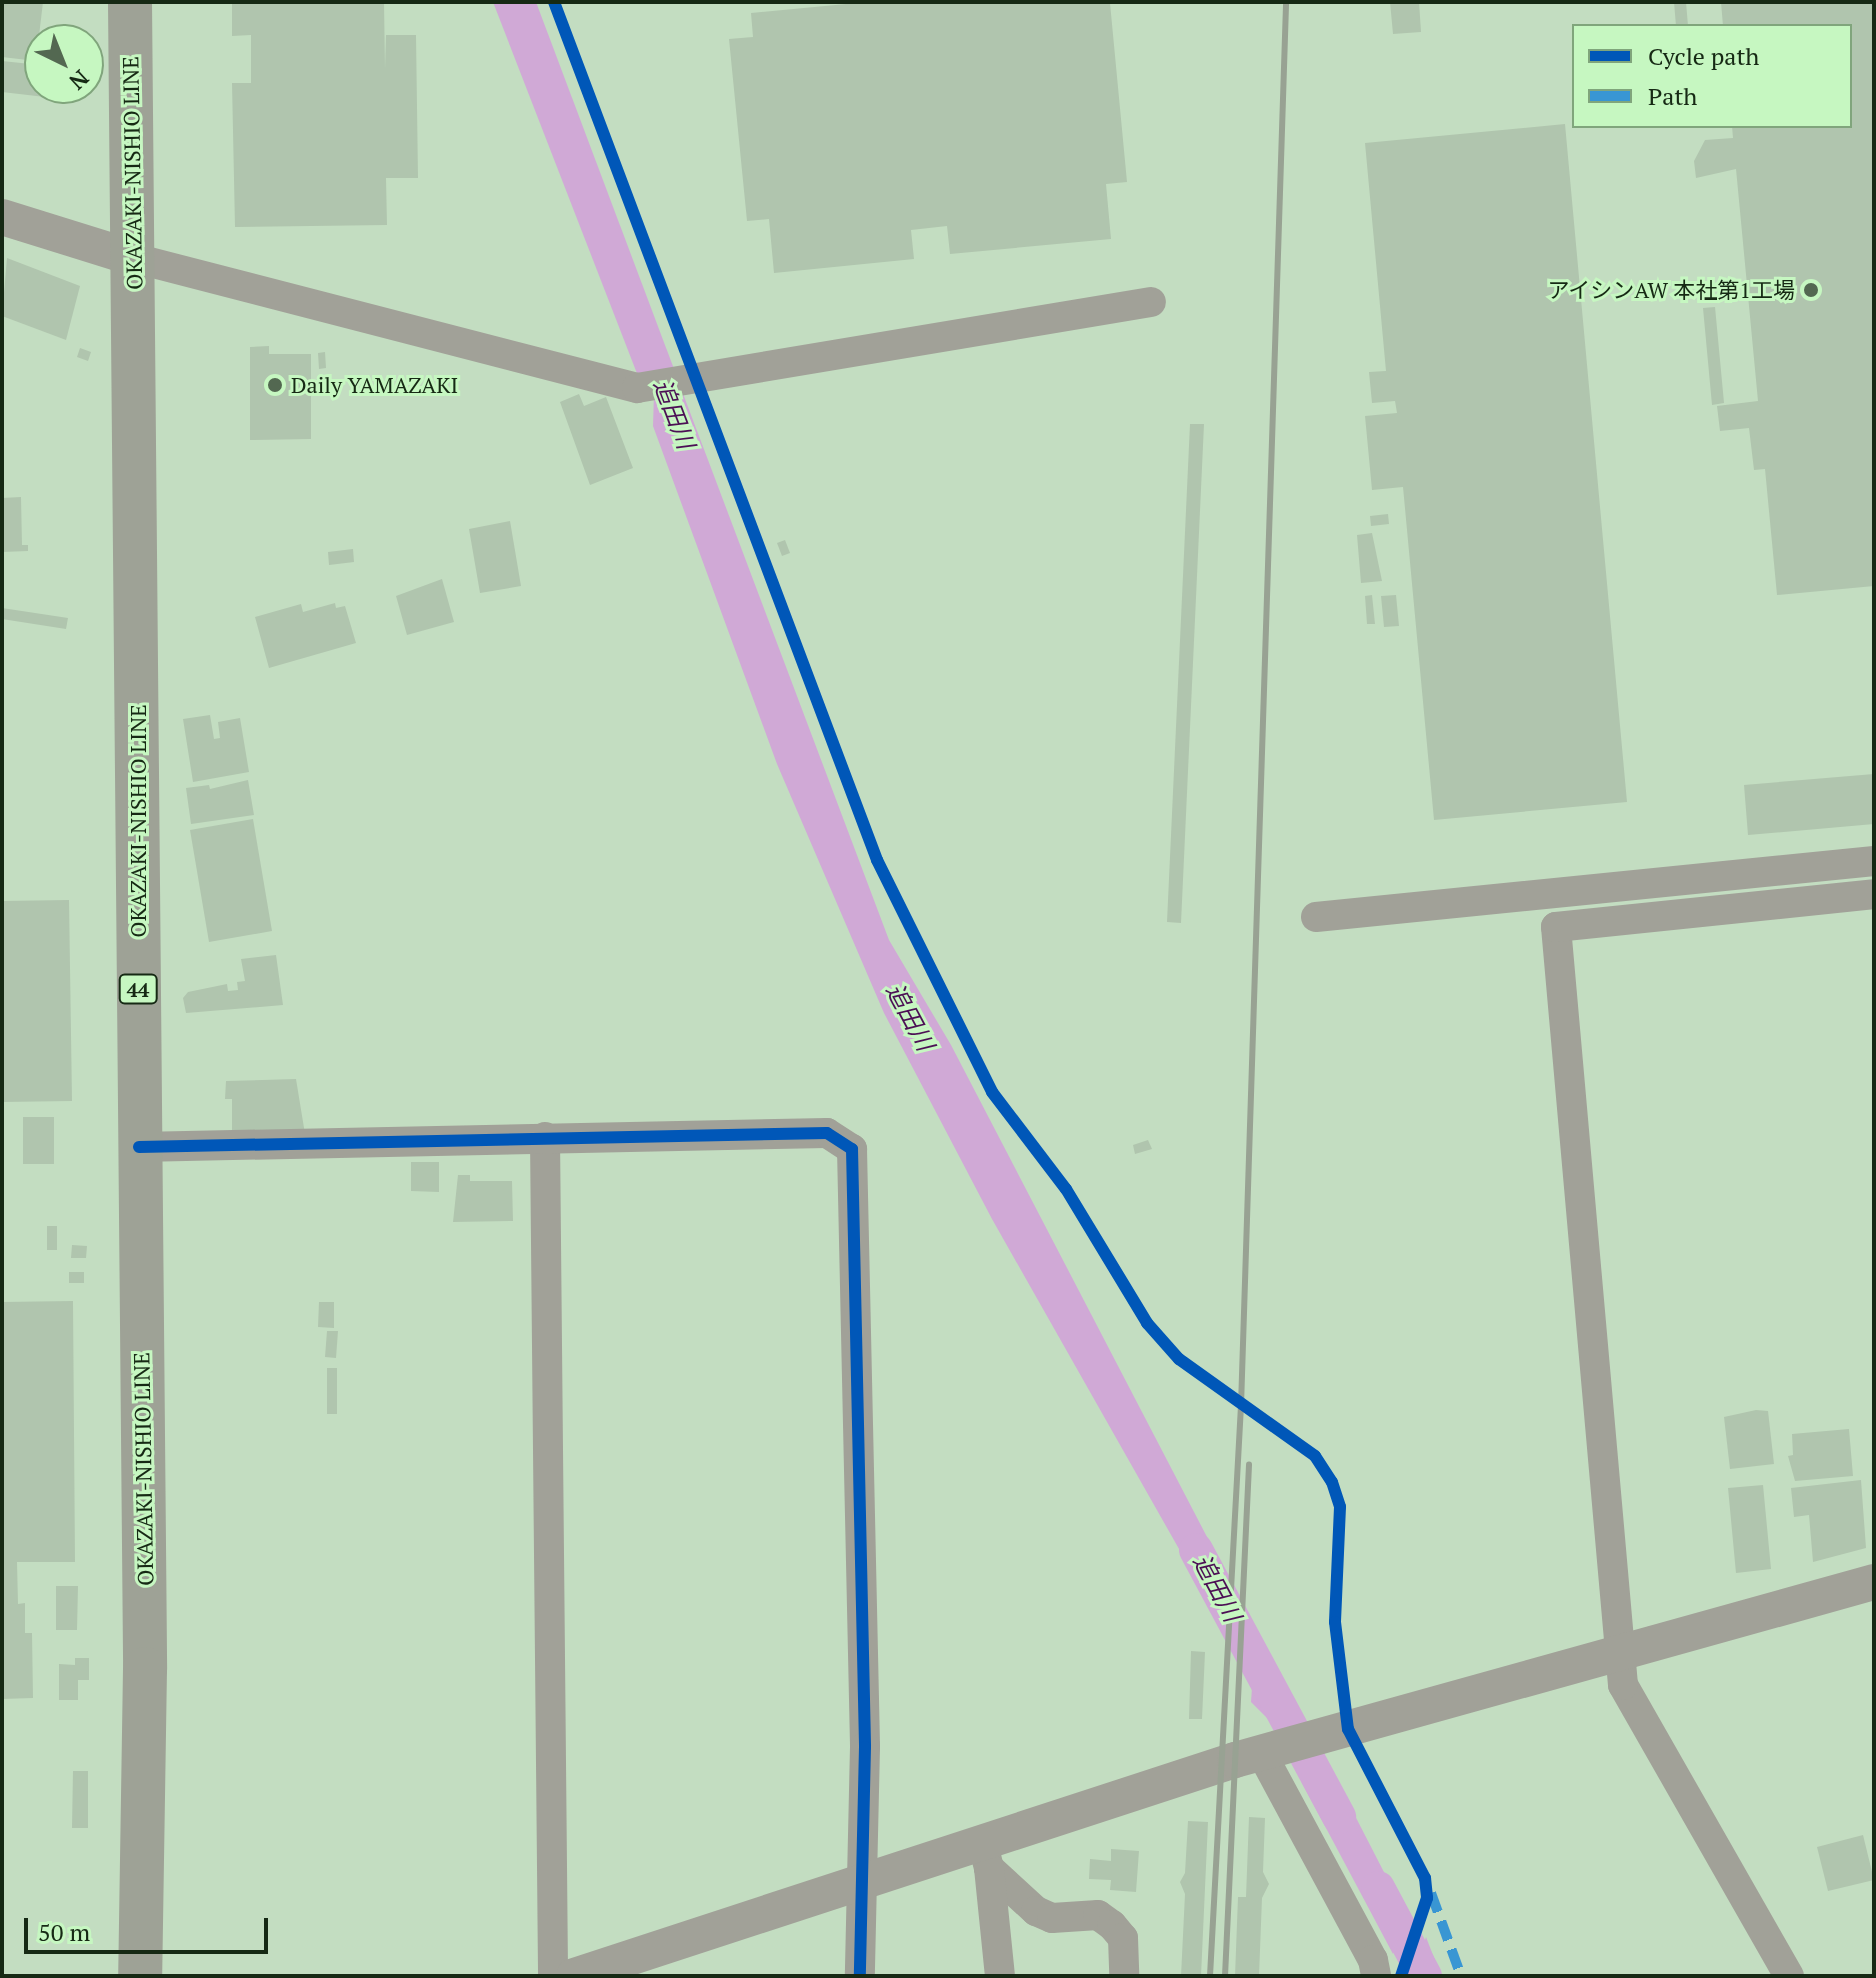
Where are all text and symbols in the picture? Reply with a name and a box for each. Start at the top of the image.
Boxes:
north arrow [24,24,104,104]
legend [1572,24,1852,128]
text: Cycle path [1648,40,1759,72]
street label: OKAZAKI-NISHIO LINE [117,56,147,290]
text: N [63,64,95,97]
text: Path [1648,80,1697,112]
place label: アイシンAW 本社第1工場 [1546,277,1795,303]
marker: アイシンAW 本社第1工場 [1802,281,1820,299]
place label: Daily YAMAZAKI [291,372,458,398]
water label: 追田川 [648,375,700,453]
marker: Daily YAMAZAKI [266,376,284,394]
street label: OKAZAKI-NISHIO LINE [125,704,151,938]
road number: 44 [118,973,158,1005]
water label: 追田川 [880,978,940,1056]
street label: OKAZAKI-NISHIO LINE [128,1352,158,1586]
water label: 追田川 [1187,1549,1247,1627]
scale bar [28,1902,272,1952]
text: 50 m [38,1916,90,1948]

